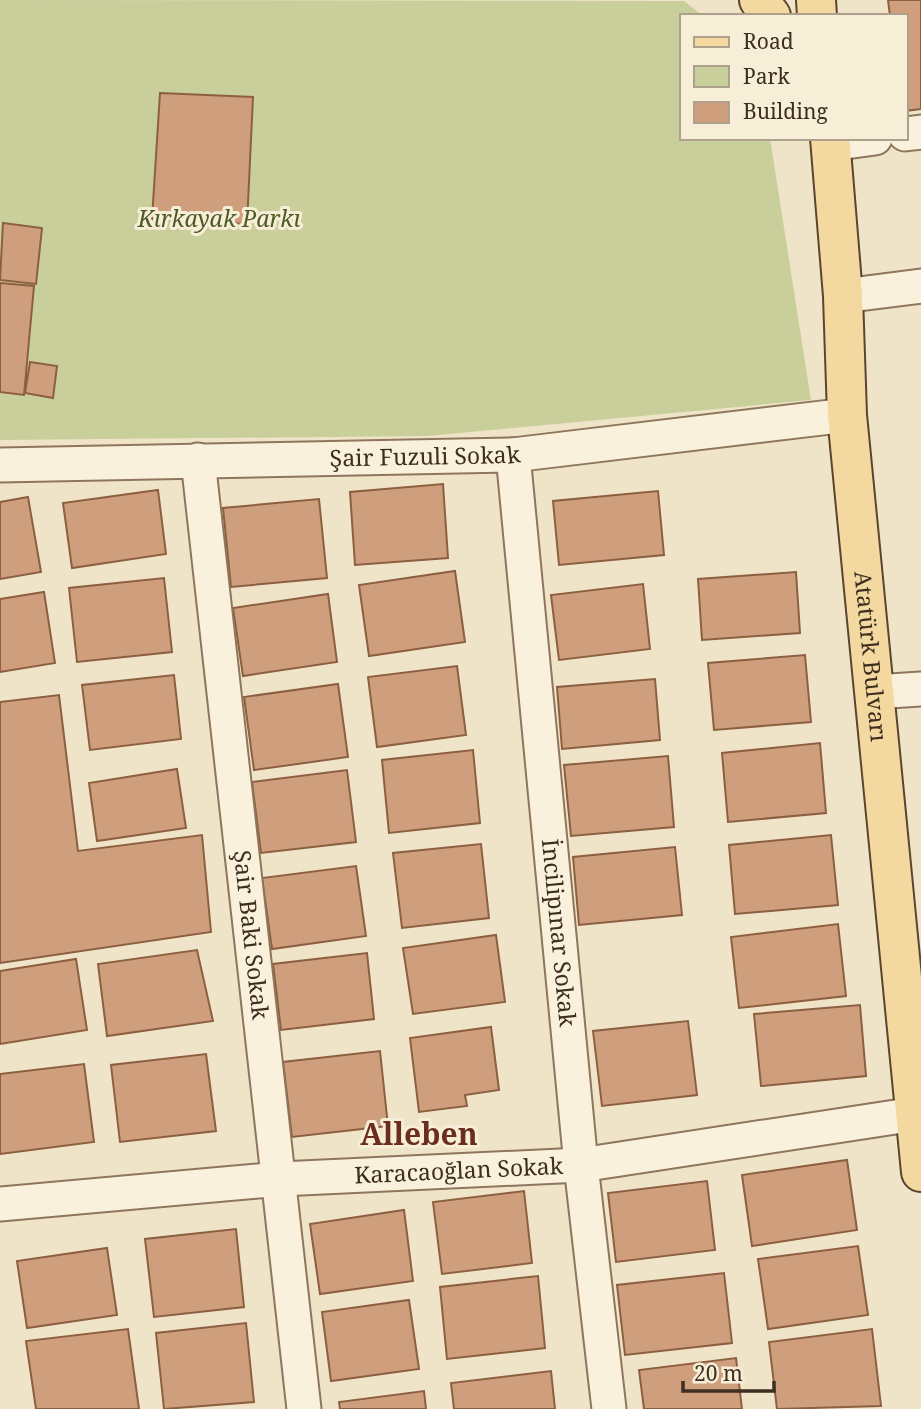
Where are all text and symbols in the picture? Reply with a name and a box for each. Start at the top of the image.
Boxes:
legend [680,14,907,140]
text: Road [743,27,794,55]
text: Park [743,62,790,90]
text: Building [743,97,828,125]
park label: Kırkayak Parkı [137,202,300,234]
street label: Şair Fuzuli Sokak [329,437,522,474]
street label: Atatürk Bulvarı [847,569,896,744]
street label: İncilipınar Sokak [535,837,585,1029]
street label: Şair Baki Sokak [227,849,277,1022]
district label: Alleben [360,1113,478,1154]
street label: Karacaoğlan Sokak [354,1149,564,1191]
scale bar [683,1350,774,1394]
text: 20 m [694,1359,743,1387]

